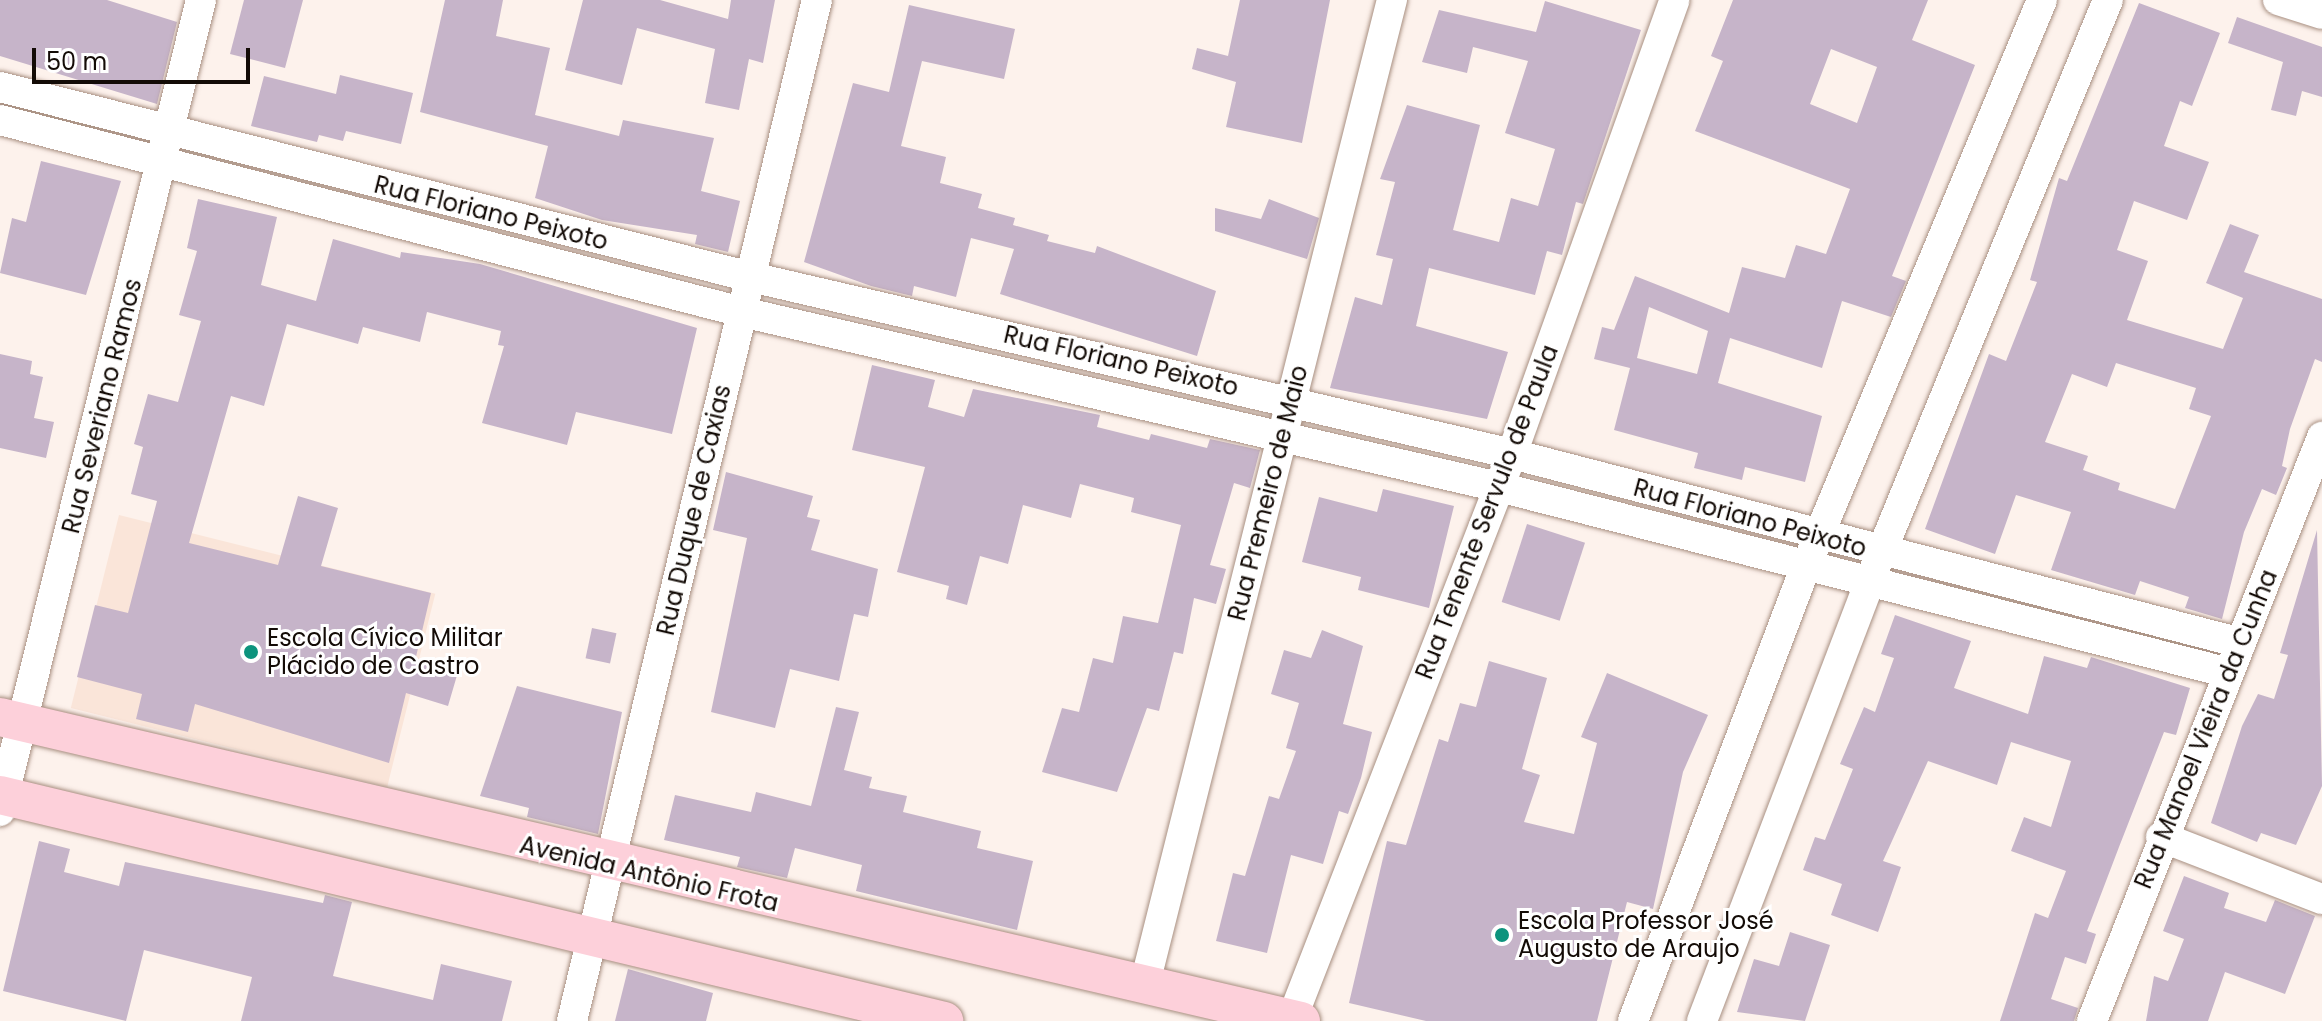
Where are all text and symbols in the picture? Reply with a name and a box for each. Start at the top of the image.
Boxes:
scale bar [36,32,254,82]
text: 50 m [46,45,107,78]
street label: Rua Floriano Peixoto [371,170,611,256]
street label: Rua Severiano Ramos [56,276,148,536]
street label: Rua Floriano Peixoto [1001,320,1241,402]
street label: Rua Tenente Servulo de Paula [1410,341,1564,683]
street label: Rua Premeiro de Maio [1222,362,1314,624]
street label: Rua Duque de Caxias [651,382,737,638]
street label: Rua Floriano Peixoto [1630,473,1870,563]
street label: Rua Manoel Vieira da Cunha [2129,565,2283,893]
place label: Escola Cívico Militar Plácido de Castro [267,624,503,680]
marker: Escola Cívico Militar Plácido de Castro [242,643,260,661]
street label: Avenida Antônio Frota [517,830,781,918]
place label: Escola Professor José Augusto de Araujo [1518,907,1774,963]
marker: Escola Professor José Augusto de Araujo [1493,926,1511,944]

